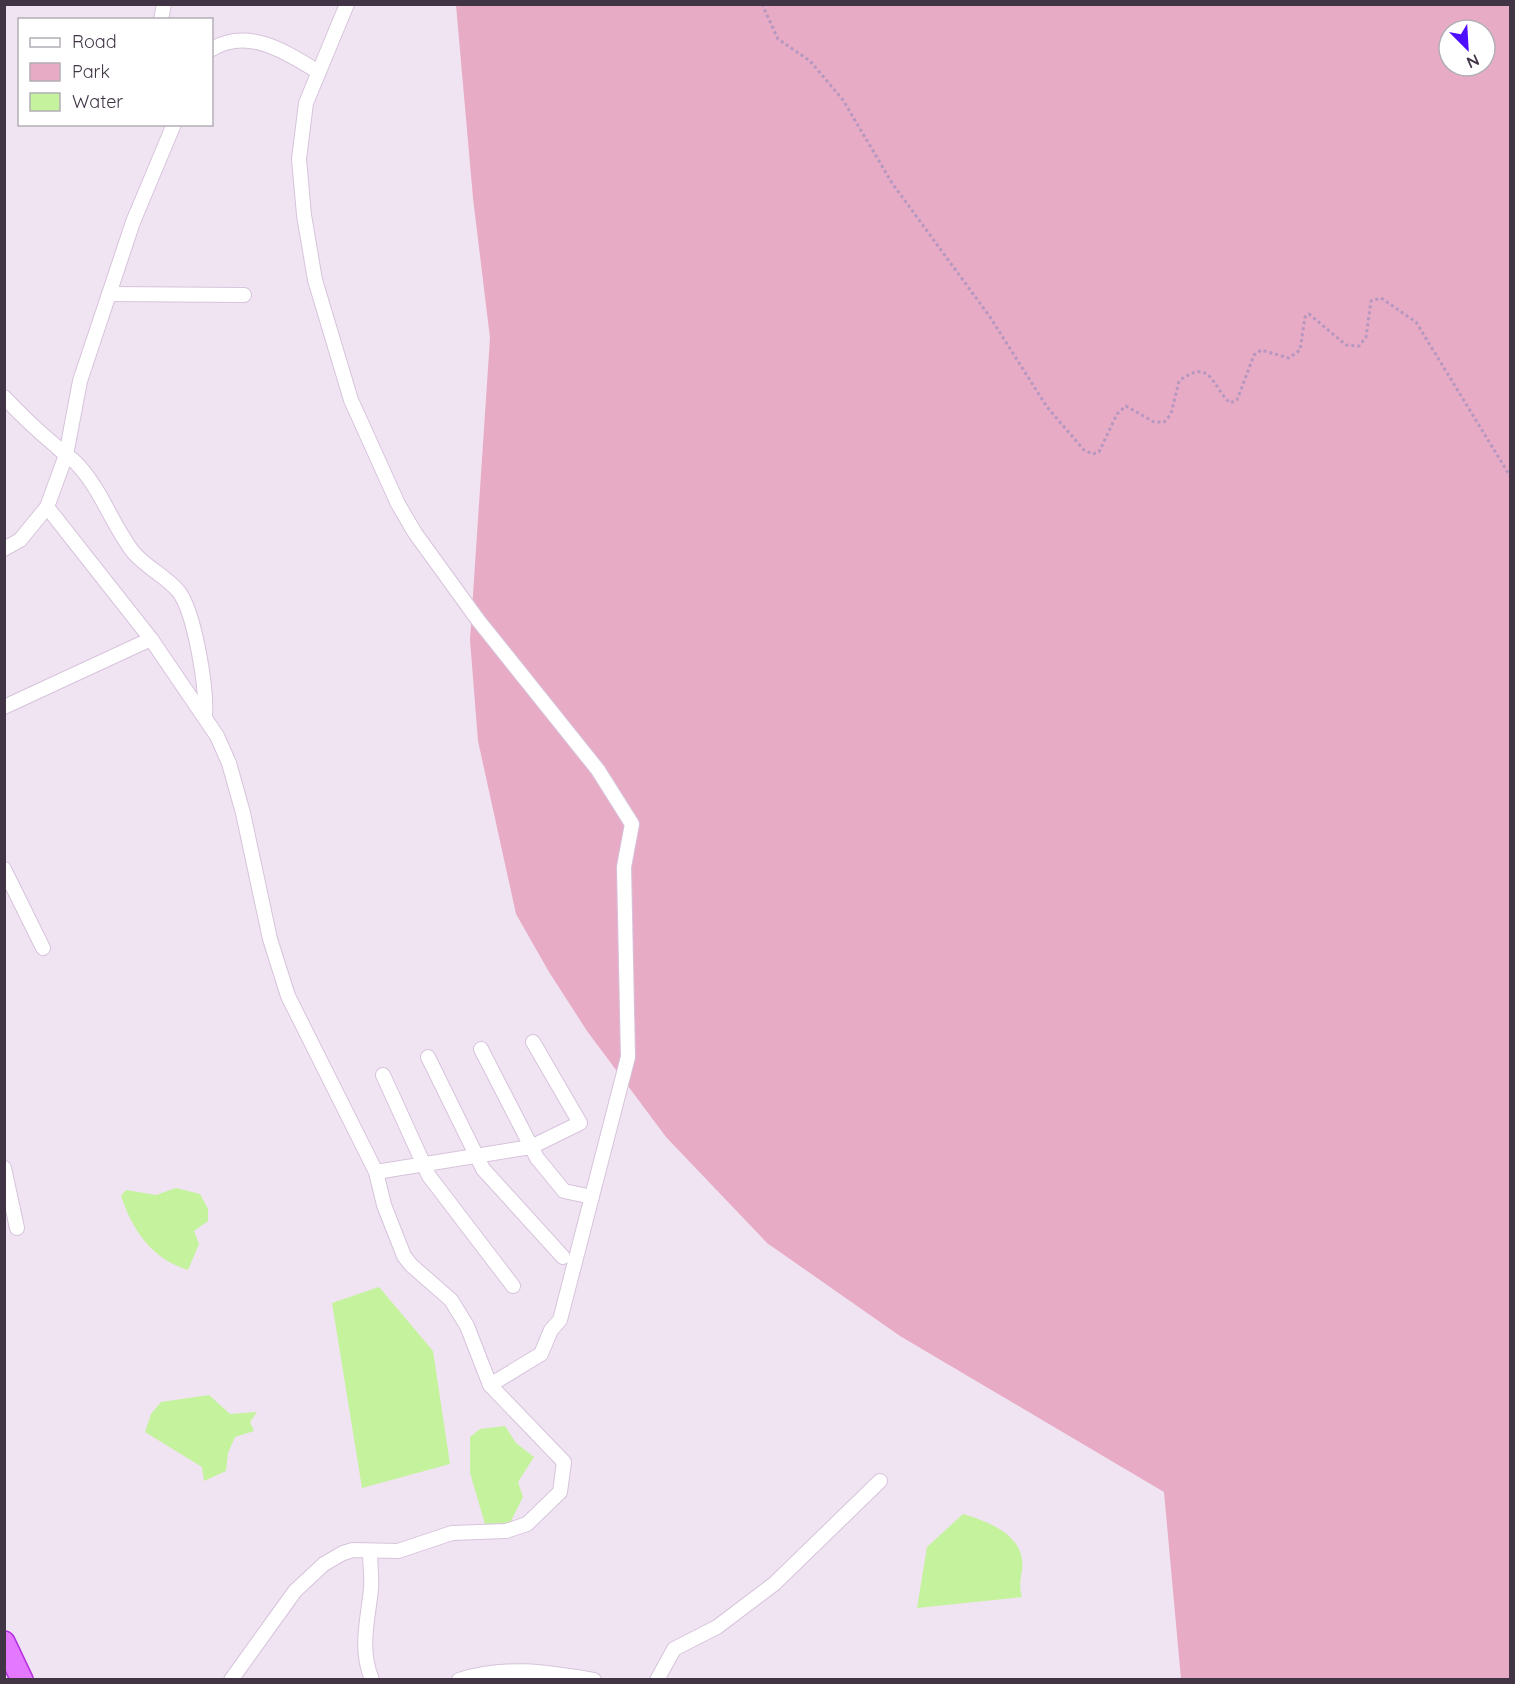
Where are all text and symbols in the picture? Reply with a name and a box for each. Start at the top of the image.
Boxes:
legend [18,18,213,126]
north arrow [1437,18,1497,78]
text: Road [72,30,117,53]
text: N [1464,50,1483,73]
text: Park [72,60,110,83]
text: Water [72,90,123,113]

